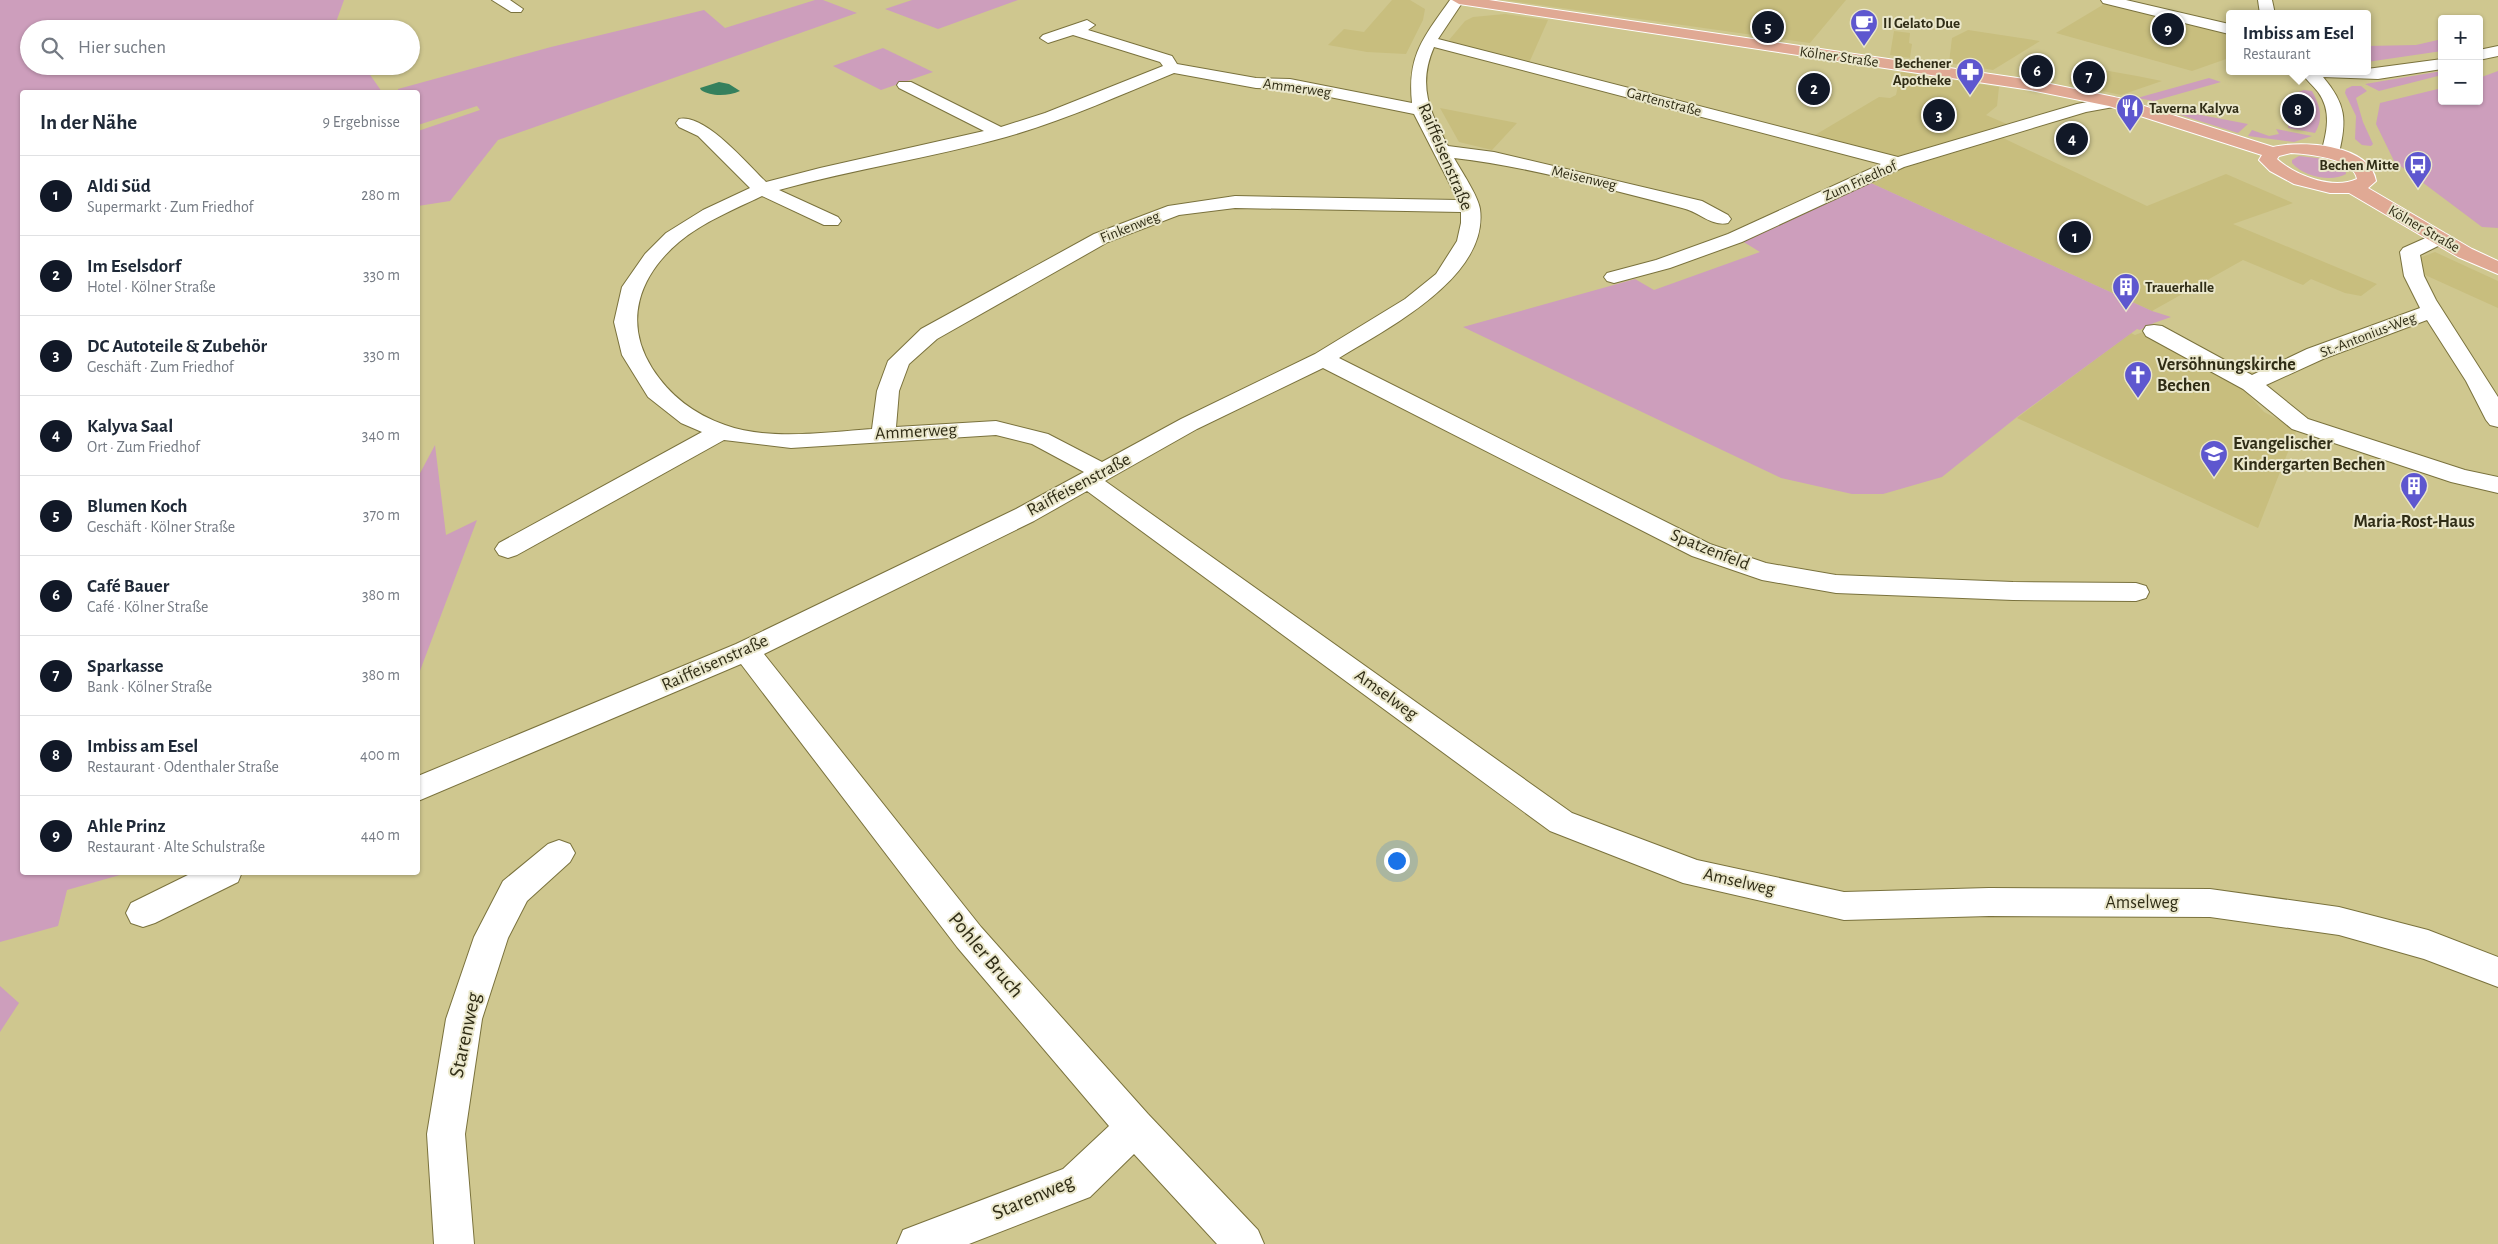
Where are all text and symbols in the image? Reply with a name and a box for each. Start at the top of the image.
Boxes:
pin: 5 [1752,8,1784,46]
cafe icon: Il Gelato Due [1849,8,1879,47]
pin: 9 [2152,10,2184,48]
popup [2226,10,2371,75]
map controls [2438,15,2483,105]
button: + [2438,15,2483,60]
place label: Il Gelato Due [1883,16,1960,31]
search box [20,20,420,75]
text: Imbiss am Esel [2243,24,2354,43]
icon: search [38,34,66,62]
text: Hier suchen [78,38,166,57]
street label: Kölner Straße [1799,44,1880,70]
text: Restaurant [2243,46,2311,62]
pin: 6 [2021,52,2053,90]
place label: Bechener Apotheke [1893,56,1952,88]
pharmacy icon: Bechener Apotheke [1955,57,1985,96]
pin: 7 [2073,58,2105,96]
button: − [2438,60,2483,105]
pin: 2 [1798,70,1830,108]
street label: Ammerweg [1262,76,1333,100]
street label: Gartenstraße [1625,85,1703,119]
pin: 8 [2282,91,2314,129]
restaurant icon: Taverna Kalyva [2115,93,2145,132]
pin: 3 [1923,96,1955,134]
street label: Raiffeisenstraße [1414,101,1476,213]
place label: Taverna Kalyva [2149,101,2239,116]
text: In der Nähe [40,112,137,133]
text: 9 Ergebnisse [323,114,400,130]
pin: 4 [2056,120,2088,158]
bus stop icon: Bechen Mitte [2403,150,2433,189]
street label: Zum Friedhof [1821,158,1900,204]
place label: Bechen Mitte [2319,158,2399,173]
street label: Meisenweg [1550,163,1618,193]
text: Aldi Süd [87,177,151,196]
text: 1 [53,187,59,203]
text: 280 m [361,187,400,203]
text: Supermarkt · Zum Friedhof [87,199,253,215]
street label: Kölner Straße [2386,203,2462,255]
street label: Finkenweg [1098,208,1163,246]
pin: 1 [2059,218,2091,256]
text: Im Eselsdorf [87,257,181,276]
text: 2 [52,267,60,283]
text: 330 m [363,267,400,283]
building icon: Trauerhalle [2111,272,2141,311]
text: Hotel · Kölner Straße [87,279,216,295]
place label: Trauerhalle [2145,280,2214,295]
street label: St.-Antonius-Weg [2318,310,2419,360]
text: DC Autoteile & Zubehör [87,337,267,356]
text: 3 [53,347,59,363]
text: 330 m [363,347,400,363]
place label: Versöhnungskirche Bechen [2157,356,2296,395]
text: Geschäft · Zum Friedhof [87,359,234,375]
church icon: Versöhnungskirche Bechen [2123,360,2153,399]
text: Kalyva Saal [87,417,173,436]
street label: Ammerweg [875,421,958,443]
text: 4 [52,427,60,443]
text: 340 m [362,427,400,443]
place label: Evangelischer Kindergarten Bechen [2233,435,2386,474]
text: Ort · Zum Friedhof [87,439,200,455]
school or university icon: Evangelischer Kindergarten Bechen [2199,439,2229,478]
street label: Raiffeisenstraße [1024,450,1134,520]
building icon: Maria-Rost-Haus [2399,471,2429,510]
text: Blumen Koch [87,497,187,516]
text: 5 [53,507,59,523]
text: 370 m [363,507,400,523]
place label: Maria-Rost-Haus [2353,513,2475,531]
text: Geschäft · Kölner Straße [87,519,235,535]
street label: Spatzenfeld [1668,526,1752,574]
text: Café Bauer [87,577,169,596]
text: 6 [52,587,60,603]
text: 380 m [362,587,400,603]
text: Café · Kölner Straße [87,599,208,615]
street label: Raiffeisenstraße [659,632,771,694]
text: Sparkasse [87,657,164,676]
street label: Amselweg [1351,666,1421,724]
text: 7 [53,667,59,683]
text: 380 m [362,667,400,683]
text: Bank · Kölner Straße [87,679,212,695]
text: Imbiss am Esel [87,737,198,756]
text: 8 [52,747,60,763]
text: 400 m [360,747,400,763]
text: Restaurant · Odenthaler Straße [87,759,279,775]
text: Ahle Prinz [87,817,166,836]
text: 9 [52,827,60,843]
text: 440 m [361,827,400,843]
text: Restaurant · Alte Schulstraße [87,839,265,855]
your location [1384,848,1410,874]
street label: Amselweg [1702,865,1777,899]
street label: Amselweg [2106,894,2179,912]
street label: Pohler Bruch [945,908,1027,1002]
street label: Starenweg [446,990,484,1080]
street label: Starenweg [989,1170,1078,1224]

